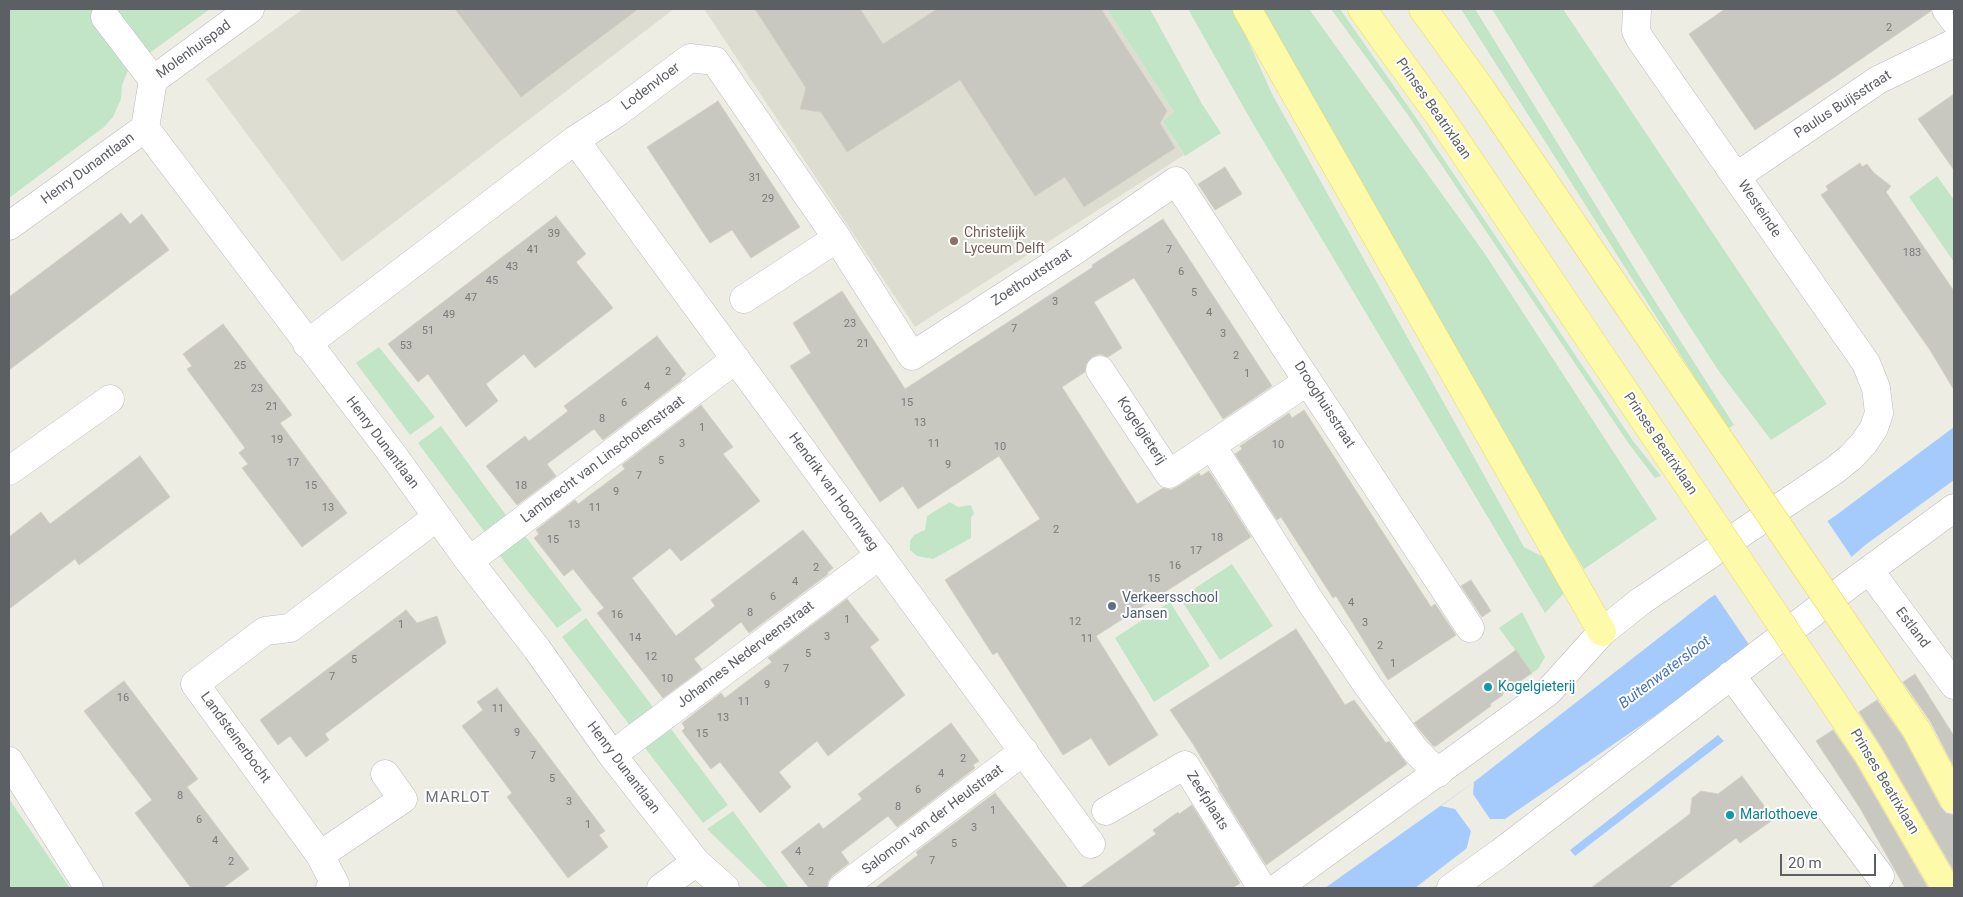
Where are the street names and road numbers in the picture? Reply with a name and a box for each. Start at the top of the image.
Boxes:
street label: Molenhuispad [153,17,235,83]
street label: Prinses Beatrixlaan [1392,55,1474,163]
street label: Lodenvloer [618,60,684,114]
street label: Paulus Buijsstraat [1791,67,1895,143]
street label: Henry Dunantlaan [38,130,138,208]
street label: Westeinde [1734,177,1784,241]
street label: Zoethoutstraat [989,246,1075,310]
street label: Drooghuisstraat [1290,359,1358,451]
street label: Prinses Beatrixlaan [1620,390,1700,498]
street label: Lambrecht van Linschotenstraat [518,393,688,527]
street label: Henry Dunantlaan [342,394,422,492]
street label: Kogelgieterij [1113,394,1169,468]
street label: Hendrik van Hoornweg [785,430,881,554]
street label: Johannes Nederveenstraat [674,598,818,712]
street label: Estland [1891,604,1933,652]
street label: Landsteinerbocht [196,689,274,787]
street label: Henry Dunantlaan [583,719,663,817]
street label: Prinses Beatrixlaan [1846,726,1922,838]
street label: Salomon van der Heulstraat [859,761,1007,879]
street label: Zeefplaats [1182,768,1232,834]

